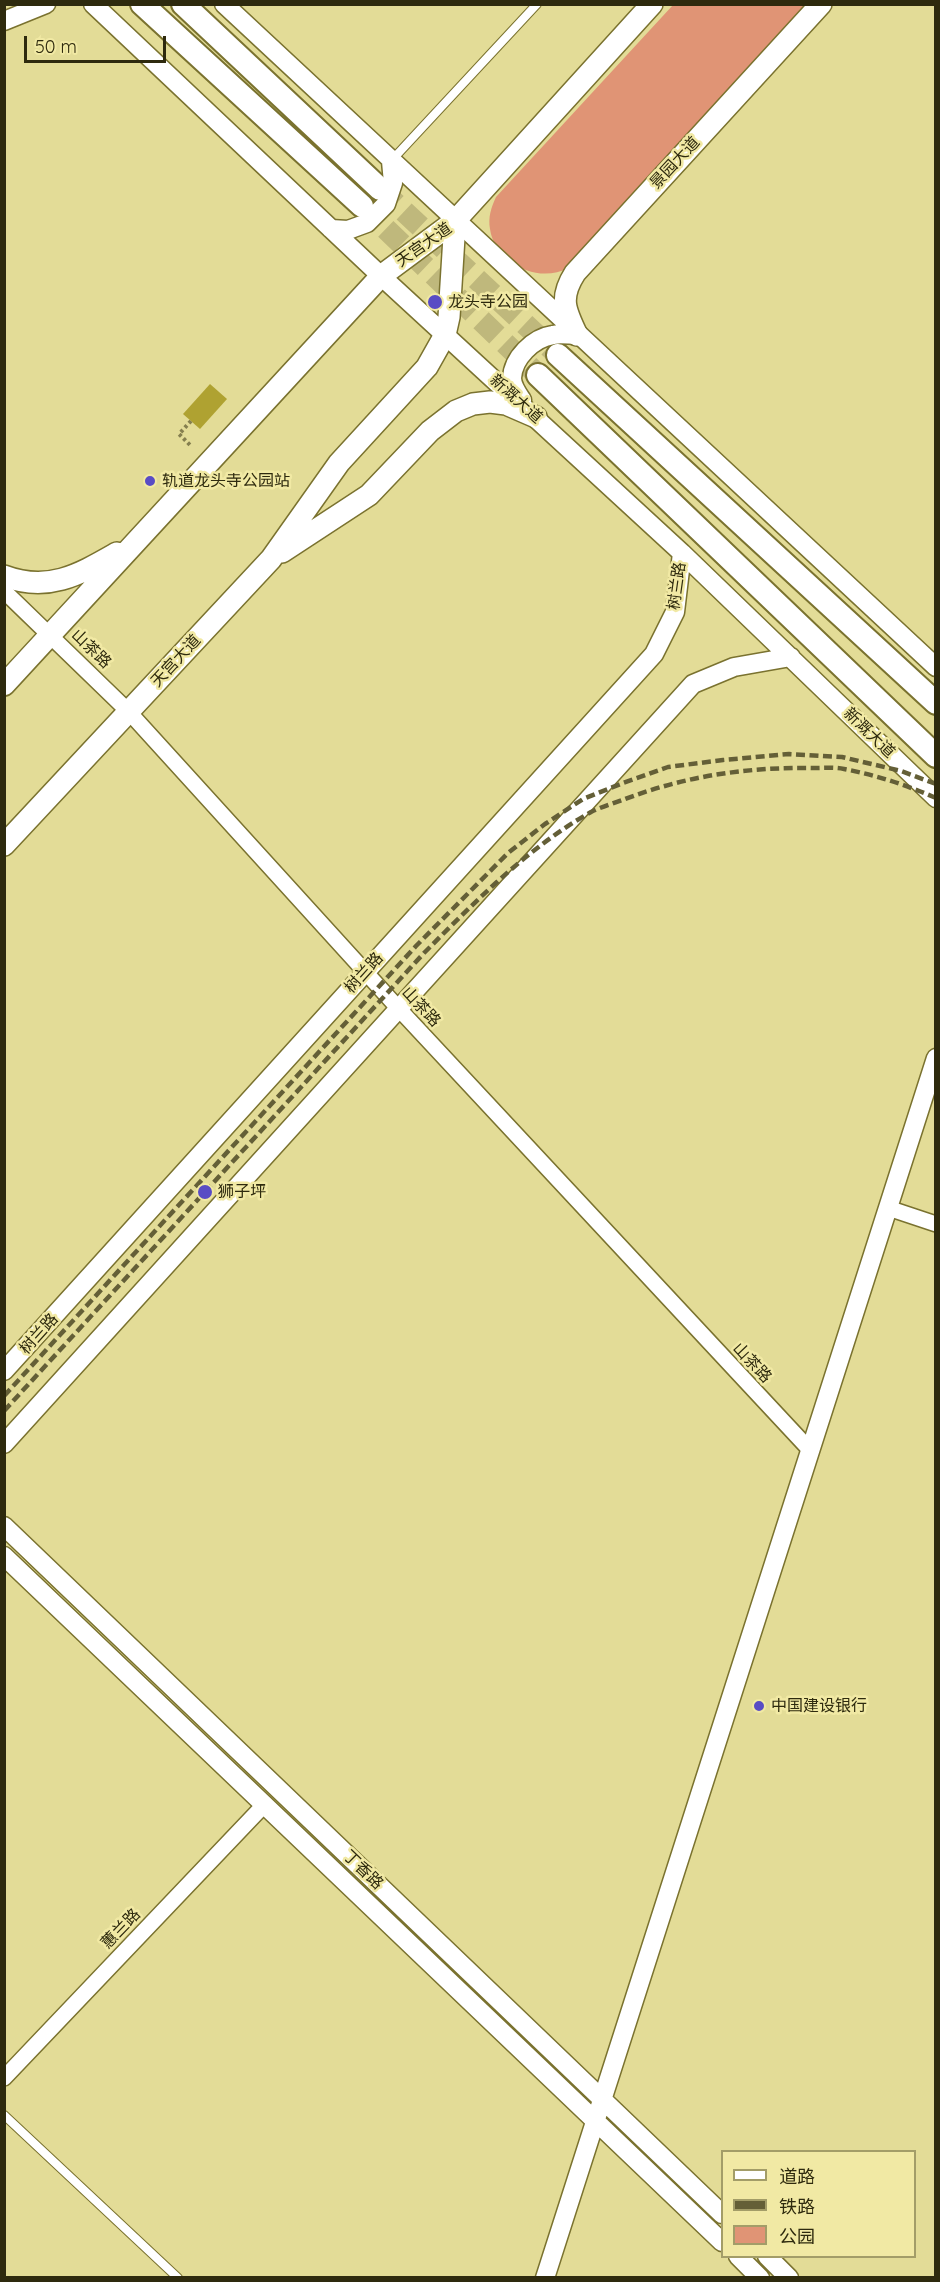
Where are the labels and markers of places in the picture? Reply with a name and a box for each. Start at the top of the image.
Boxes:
place label: 龙头寺公园 [448,292,528,312]
marker: 龙头寺公园 [426,293,444,311]
place label: 轨道龙头寺公园站 [162,471,290,491]
marker: 轨道龙头寺公园站 [143,474,157,488]
place label: 狮子坪 [218,1182,266,1202]
marker: 狮子坪 [196,1183,214,1201]
place label: 中国建设银行 [771,1696,867,1716]
marker: 中国建设银行 [752,1699,766,1713]

